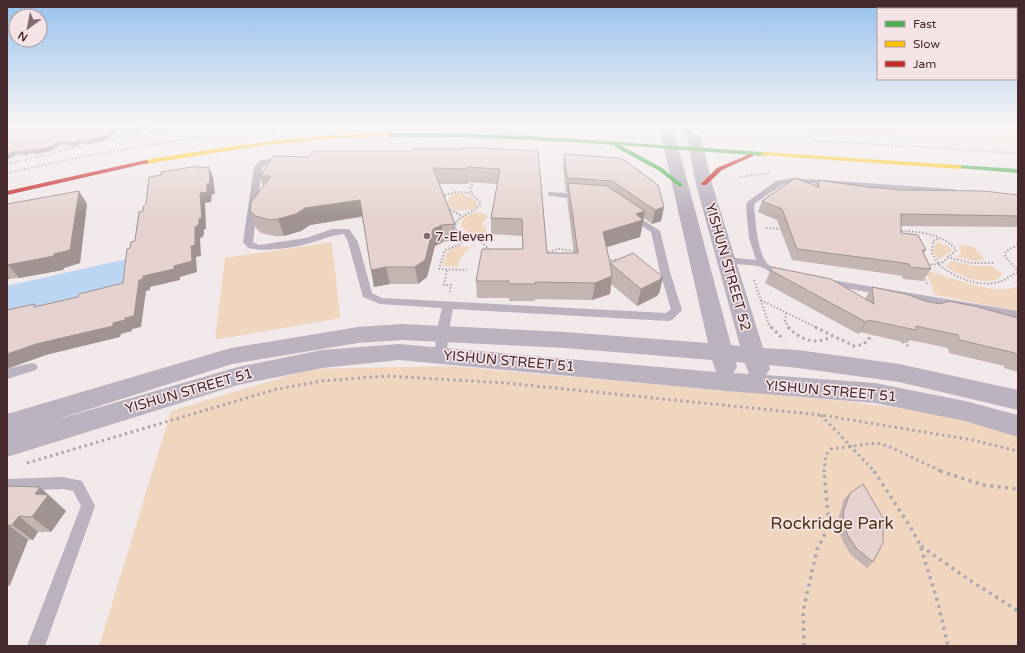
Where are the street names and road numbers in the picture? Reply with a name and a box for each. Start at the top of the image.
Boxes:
street label: YISHUN STREET 52 [702,201,754,333]
street label: YISHUN STREET 51 [443,347,575,375]
street label: YISHUN STREET 51 [123,365,255,417]
street label: YISHUN STREET 51 [765,377,897,405]

